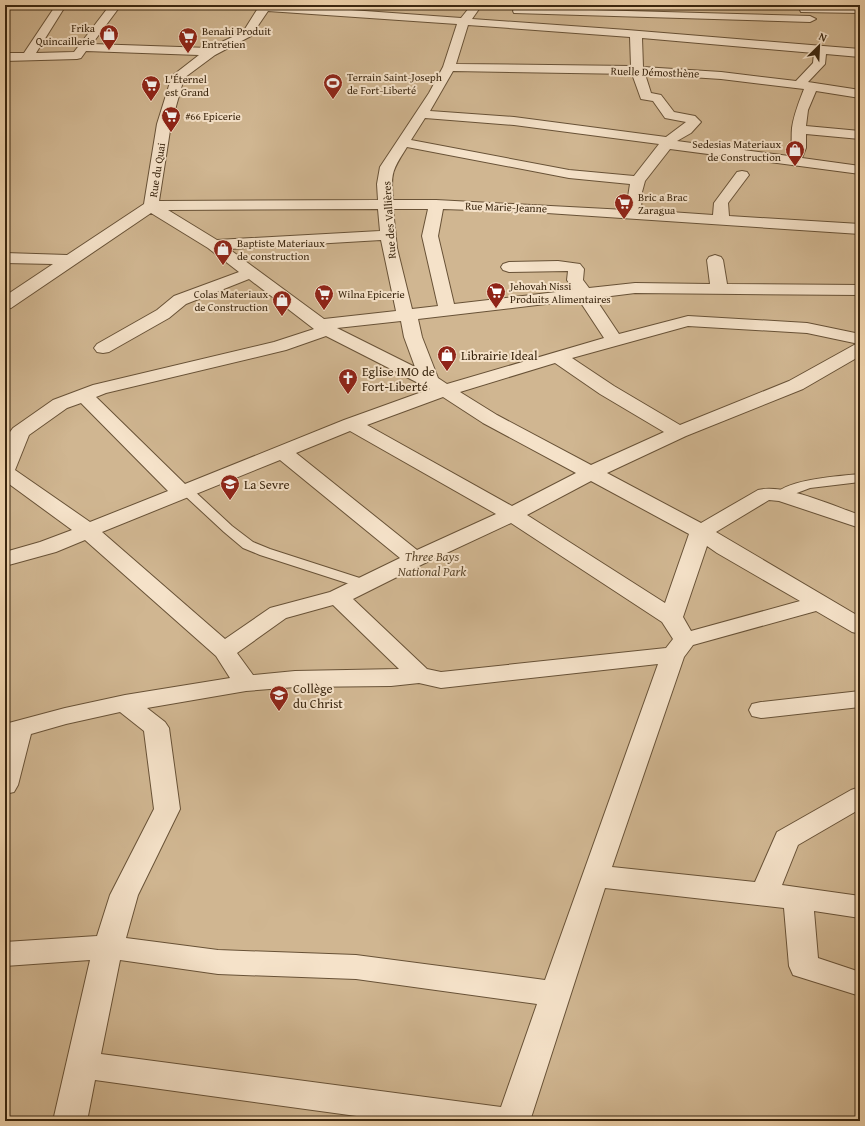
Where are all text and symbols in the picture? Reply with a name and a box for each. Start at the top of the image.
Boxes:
place label: Frika Quincaillerie [36,20,96,49]
shop icon: Frika Quincaillerie [98,23,120,51]
place label: Benahi Produit Entretien [202,23,271,52]
supermarket icon: Benahi Produit Entretien [177,26,199,54]
north arrow [799,26,839,66]
text: N [816,28,830,46]
street label: Ruelle Démosthène [610,62,700,82]
place label: Terrain Saint-Joseph de Fort-Liberté [347,69,443,98]
place label: L'Éternel est Grand [165,71,209,100]
sports icon: Terrain Saint-Joseph de Fort-Liberté [322,72,344,100]
supermarket icon: L'Éternel est Grand [140,74,162,102]
supermarket icon: #66 Epicerie [160,105,182,133]
place label: #66 Epicerie [185,108,241,124]
place label: Sedesias Materiaux de Construction [692,136,782,165]
shop icon: Sedesias Materiaux de Construction [784,139,806,167]
street label: Rue du Quai [145,142,169,198]
street label: Rue des Vallières [378,181,400,259]
place label: Bric a Brac Zaragua [638,189,688,218]
supermarket icon: Bric a Brac Zaragua [613,192,635,220]
street label: Rue Marie-Jeanne [465,198,547,216]
place label: Baptiste Materiaux de construction [237,235,325,264]
shop icon: Baptiste Materiaux de construction [212,238,234,266]
place label: Jehovah Nissi Produits Alimentaires [508,278,611,307]
supermarket icon: Jehovah Nissi Produits Alimentaires [485,281,507,309]
supermarket icon: Wilna Epicerie [313,283,335,311]
place label: Colas Materiaux de Construction [194,286,269,315]
place label: Wilna Epicerie [338,286,405,302]
shop icon: Colas Materiaux de Construction [271,289,293,317]
shop icon: Librairie Ideal [436,344,458,372]
place label: Librairie Ideal [461,346,538,365]
place label: Eglise IMO de Fort-Liberté [362,362,435,396]
church icon: Eglise IMO de Fort-Liberté [337,367,359,395]
school or university icon: La Sevre [219,473,241,501]
place label: La Sevre [244,475,290,494]
park label: Three Bays National Park [398,547,466,581]
place label: Collège du Christ [293,679,343,713]
school or university icon: Collège du Christ [268,684,290,712]

